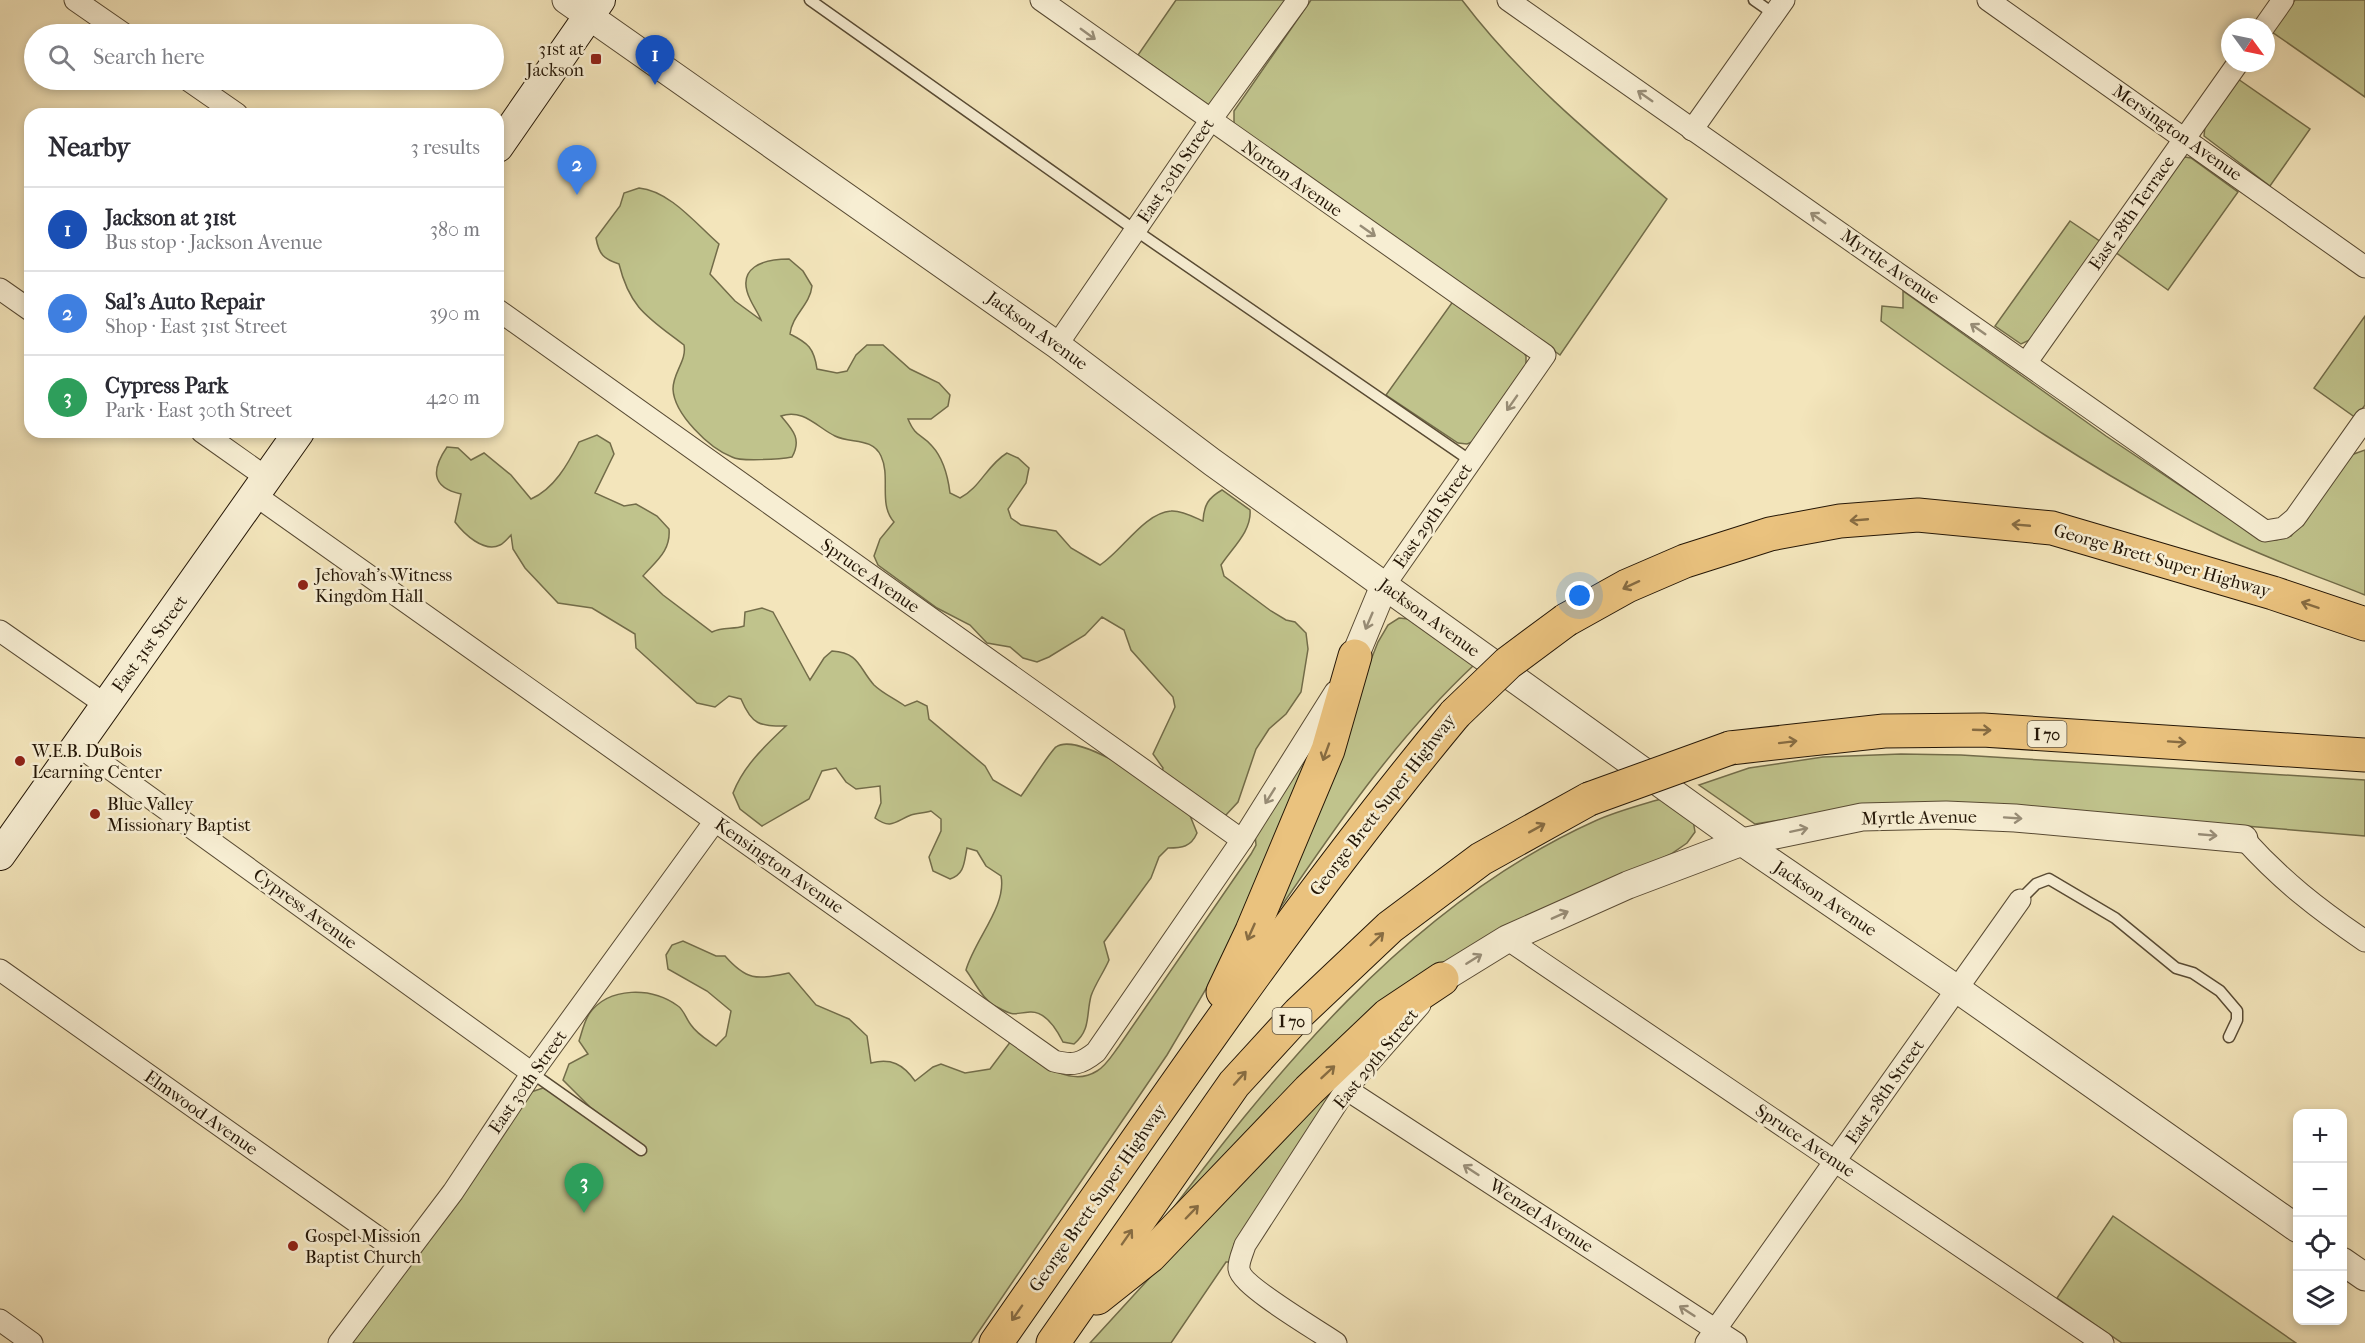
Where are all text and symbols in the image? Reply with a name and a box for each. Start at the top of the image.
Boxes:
north arrow [2221,18,2275,72]
search box [24,24,504,90]
one-way arrow [1080,28,1096,40]
pin: 1 [636,36,674,85]
place label: 31st at Jackson [524,39,585,81]
icon: search [45,41,78,74]
text: Search here [93,44,205,70]
marker: 31st at Jackson [589,52,603,66]
street label: Mersington Avenue [2108,81,2246,186]
one-way arrow [1637,90,1653,102]
street label: East 30th Street [1133,114,1219,227]
text: Nearby [48,132,130,163]
text: 3 results [411,136,480,159]
street label: Norton Avenue [1238,137,1346,221]
pin: 2 [558,146,596,195]
street label: East 28th Terrace [2085,152,2179,274]
text: Jackson at 31st [105,205,236,231]
one-way arrow [1811,212,1827,224]
text: 1 [64,218,71,241]
text: 380 m [430,218,480,241]
one-way arrow [1359,225,1375,237]
street label: Myrtle Avenue [1837,225,1943,309]
text: Bus stop · Jackson Avenue [105,231,322,254]
street label: Jackson Avenue [981,286,1092,375]
text: Sal's Auto Repair [105,289,265,315]
text: 2 [62,302,73,325]
text: 390 m [429,302,480,325]
text: Shop · East 31st Street [105,315,287,338]
one-way arrow [1971,323,1987,335]
text: Cypress Park [105,373,228,399]
text: 3 [63,386,72,409]
text: 420 m [426,386,480,409]
one-way arrow [1506,394,1518,411]
text: Park · East 30th Street [105,399,292,422]
street label: East 29th Street [1389,459,1477,572]
one-way arrow [1850,515,1870,526]
one-way arrow [2012,519,2032,530]
street label: George Brett Super Highway [2051,520,2274,602]
street label: Spruce Avenue [817,534,923,618]
place label: Jehovah's Witness Kingdom Hall [313,565,453,607]
street label: Jackson Avenue [1373,573,1484,662]
marker: Jehovah's Witness Kingdom Hall [296,578,310,592]
one-way arrow [1622,579,1640,591]
your location [1565,581,1594,610]
street label: East 31st Street [108,591,192,696]
one-way arrow [2301,599,2320,610]
one-way arrow [1363,611,1374,630]
street label: George Brett Super Highway [1306,709,1461,900]
road number: I 70 [2028,721,2066,747]
one-way arrow [1972,725,1992,736]
one-way arrow [1778,736,1798,747]
one-way arrow [2167,737,2186,748]
place label: W.E.B. DuBois Learning Center [31,741,162,783]
one-way arrow [1320,743,1331,761]
marker: W.E.B. DuBois Learning Center [13,754,27,768]
one-way arrow [1264,787,1276,804]
place label: Blue Valley Missionary Baptist [107,794,251,836]
street label: Myrtle Avenue [1861,806,1977,830]
marker: Blue Valley Missionary Baptist [88,807,102,821]
one-way arrow [2003,813,2023,824]
street label: Kensington Avenue [711,814,847,918]
one-way arrow [1528,822,1545,834]
one-way arrow [1789,824,1808,835]
one-way arrow [2197,830,2217,841]
street label: Jackson Avenue [1768,856,1881,941]
street label: Cypress Avenue [249,864,361,954]
one-way arrow [1551,909,1569,920]
one-way arrow [1244,923,1256,941]
one-way arrow [1369,932,1384,946]
one-way arrow [1465,952,1482,964]
street label: East 29th Street [1329,1004,1423,1113]
road number: I 70 [1272,1008,1312,1034]
street label: East 30th Street [485,1026,572,1138]
street label: East 28th Street [1841,1035,1929,1148]
one-way arrow [1320,1065,1335,1079]
street label: Elmwood Avenue [140,1066,262,1160]
one-way arrow [1233,1071,1247,1086]
street label: George Brett Super Highway [1025,1099,1172,1296]
street label: Spruce Avenue [1751,1100,1859,1182]
map controls [2293,1109,2347,1325]
button: + [2293,1109,2347,1163]
button: − [2293,1163,2347,1217]
pin: 3 [564,1164,604,1213]
one-way arrow [1463,1164,1480,1176]
street label: Wenzel Avenue [1484,1174,1597,1257]
one-way arrow [1185,1204,1199,1219]
button: locate [2293,1217,2347,1271]
place label: Gospel Mission Baptist Church [305,1226,421,1268]
one-way arrow [1121,1229,1133,1245]
marker: Gospel Mission Baptist Church [286,1239,300,1253]
button: layers [2293,1271,2347,1325]
one-way arrow [1011,1304,1023,1321]
one-way arrow [1679,1305,1696,1317]

